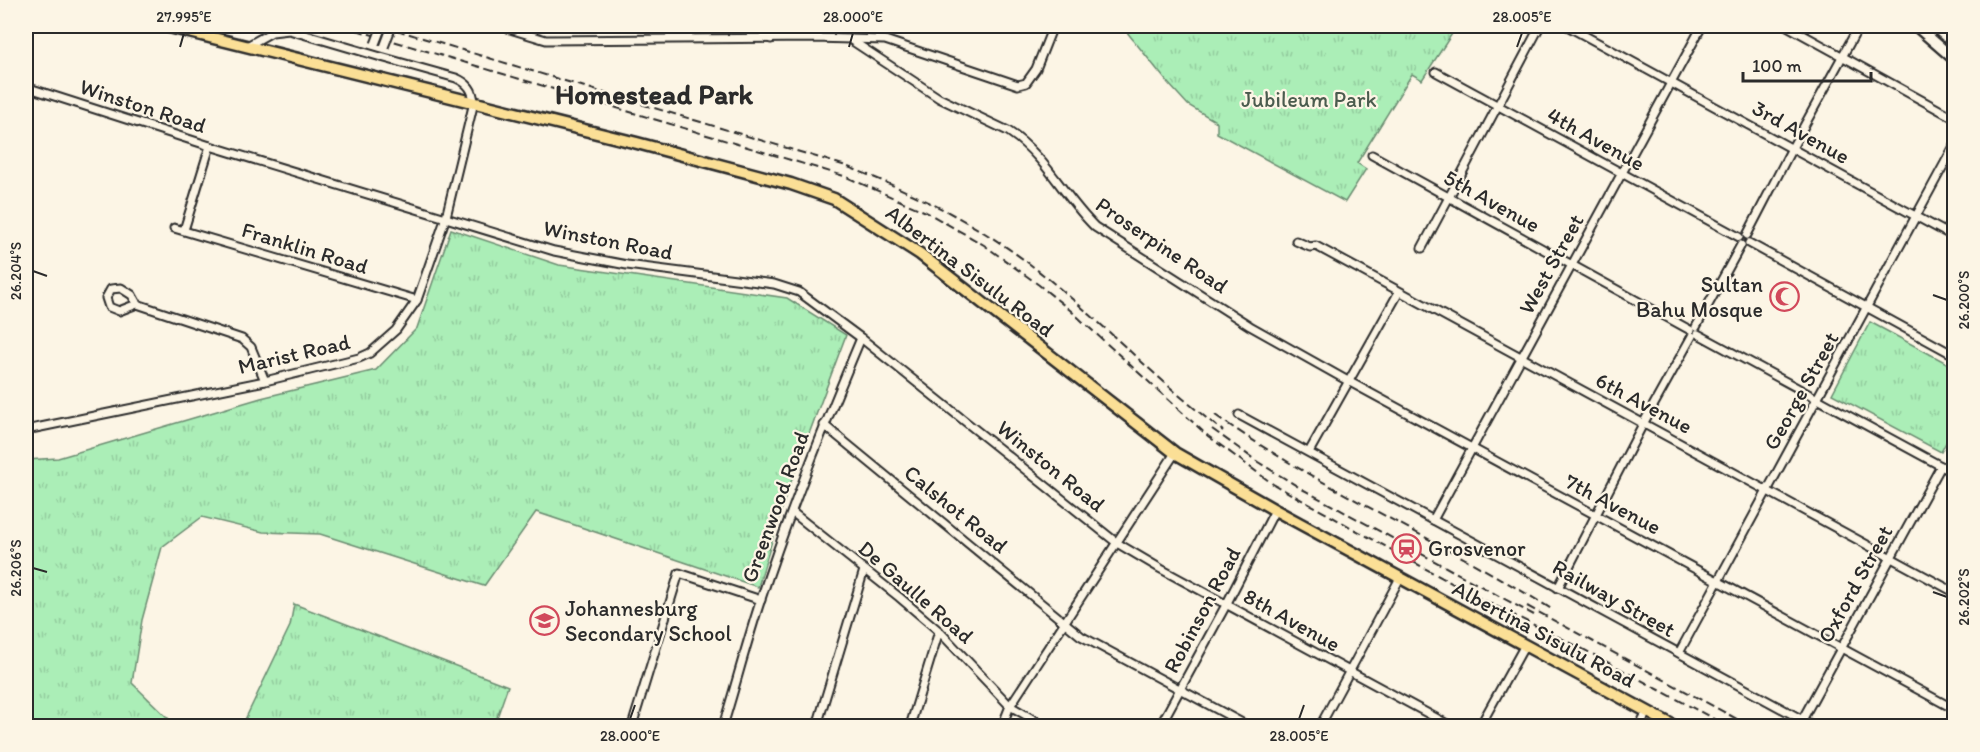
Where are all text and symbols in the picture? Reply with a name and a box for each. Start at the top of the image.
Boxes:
text: 27.995°E [156,8,212,26]
text: 28.000°E [823,8,883,26]
text: 28.005°E [1493,8,1551,26]
scale bar [1743,45,1870,83]
text: 100 m [1752,55,1802,77]
street label: Winston Road [76,73,210,139]
district label: Homestead Park [555,77,754,111]
park label: Jubileum Park [1241,86,1377,113]
street label: 3rd Avenue [1748,94,1854,170]
street label: 4th Avenue [1542,101,1650,177]
street label: 5th Avenue [1439,164,1545,238]
street label: Proserpine Road [1091,191,1233,299]
street label: Albertina Sisulu Road [881,199,1059,343]
street label: West Street [1513,209,1589,319]
street label: Winston Road [541,214,675,266]
street label: Franklin Road [239,216,372,280]
text: 26.204°S [7,242,25,300]
place label: Sultan Bahu Mosque [1636,271,1764,323]
text: 26.200°S [1955,271,1973,329]
mosque icon: Sultan Bahu Mosque [1768,281,1800,313]
street label: George Street [1757,327,1845,455]
street label: Marist Road [235,328,353,380]
street label: 6th Avenue [1591,366,1697,440]
street label: Winston Road [992,414,1111,518]
street label: Greenwood Road [735,428,815,586]
street label: Calshot Road [899,459,1013,559]
street label: 7th Avenue [1560,467,1666,541]
street label: Oxford Street [1812,520,1898,648]
station icon: Grosvenor [1391,532,1423,564]
street label: De Gaulle Road [853,535,979,649]
place label: Grosvenor [1428,535,1526,562]
text: 26.206°S [7,539,25,597]
street label: Robinson Road [1158,542,1247,678]
street label: Railway Street [1548,553,1680,643]
text: 26.202°S [1955,568,1973,626]
street label: Albertina Sisulu Road [1448,574,1640,694]
street label: 8th Avenue [1239,582,1345,658]
place label: Johannesburg Secondary School [565,595,732,647]
school or university icon: Johannesburg Secondary School [528,605,560,637]
text: 28.000°E [600,727,660,745]
text: 28.005°E [1270,727,1328,745]

